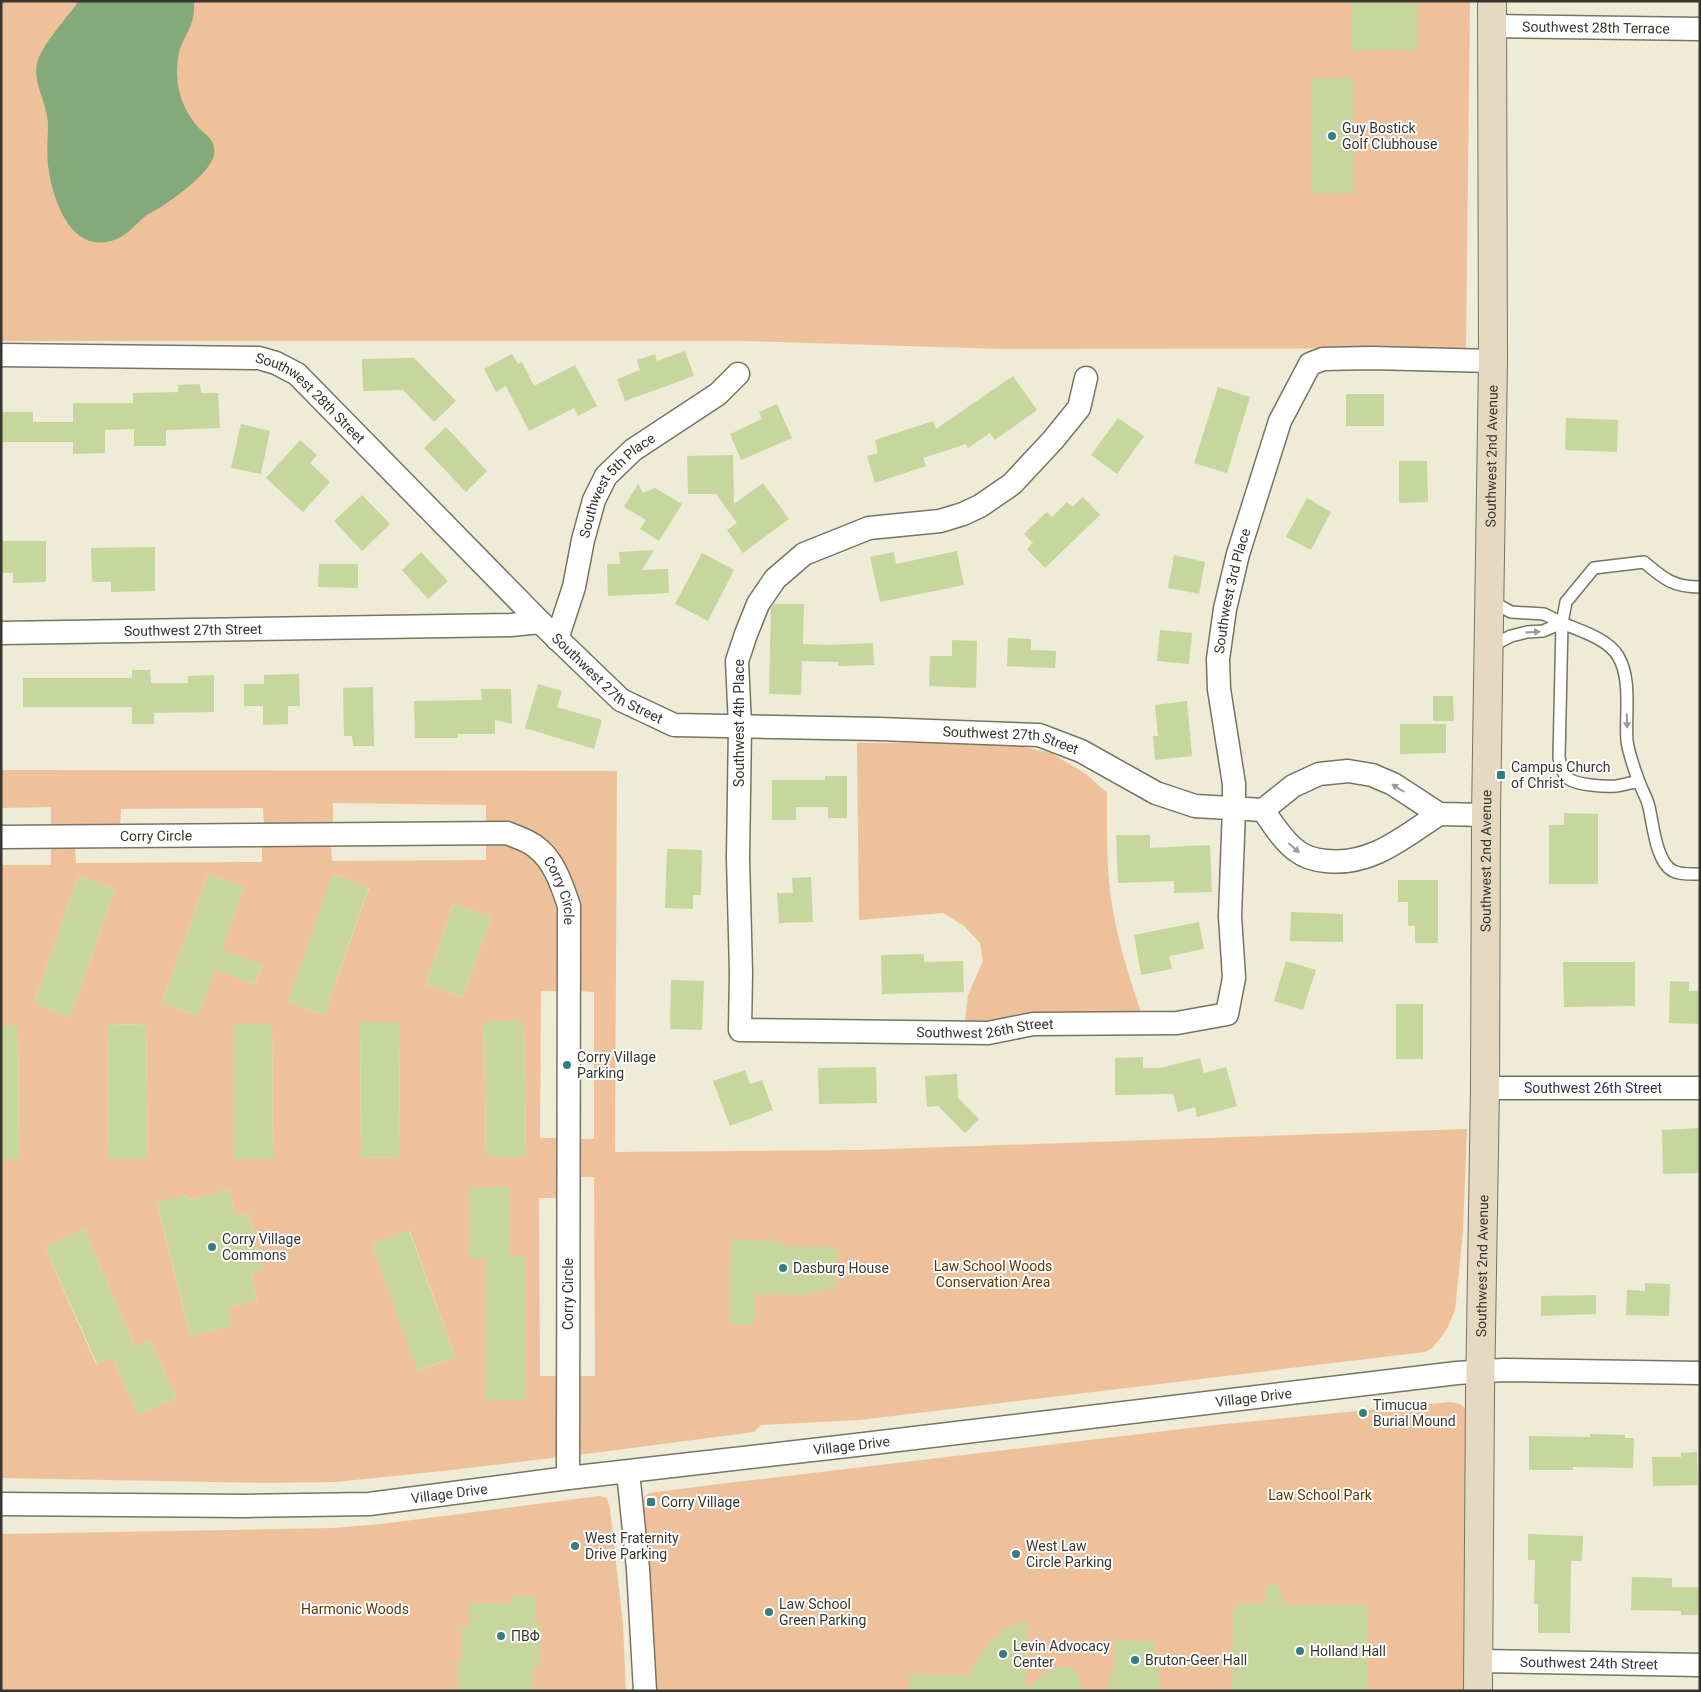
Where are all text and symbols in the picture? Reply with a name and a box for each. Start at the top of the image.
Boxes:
street label: Southwest 28th Terrace [1522,18,1670,37]
place label: Guy Bostick Golf Clubhouse [1342,120,1437,152]
marker: Guy Bostick Golf Clubhouse [1326,130,1338,142]
street label: Southwest 28th Street [254,349,369,447]
street label: Southwest 2nd Avenue [1482,385,1501,527]
street label: Southwest 5th Place [576,430,658,540]
street label: Southwest 3rd Place [1211,526,1254,655]
street label: Southwest 27th Street [124,621,263,639]
one-way arrow [1525,628,1541,636]
street label: Southwest 27th Street [549,630,666,727]
street label: Southwest 4th Place [731,659,747,787]
one-way arrow [1623,713,1631,729]
street label: Southwest 27th Street [942,723,1081,757]
place label: Campus Church of Christ [1511,759,1610,791]
marker: Campus Church of Christ [1495,769,1507,781]
one-way arrow [1392,783,1405,792]
street label: Southwest 2nd Avenue [1478,790,1494,932]
street label: Corry Circle [120,827,192,844]
one-way arrow [1287,842,1300,853]
street label: Corry Circle [541,853,577,925]
street label: Southwest 26th Street [916,1016,1054,1041]
place label: Corry Village Parking [577,1049,656,1081]
marker: Corry Village Parking [561,1059,573,1071]
street label: Southwest 26th Street [1524,1080,1662,1096]
street label: Southwest 2nd Avenue [1473,1195,1491,1337]
place label: Corry Village Commons [222,1231,301,1263]
marker: Corry Village Commons [206,1241,218,1253]
street label: Corry Circle [560,1258,576,1330]
park label: Law School Woods Conservation Area [934,1258,1052,1290]
place label: Dasburg House [793,1260,889,1276]
marker: Dasburg House [777,1262,789,1274]
street label: Village Drive [1214,1385,1293,1410]
place label: Timucua Burial Mound [1373,1397,1456,1429]
marker: Timucua Burial Mound [1357,1407,1369,1419]
street label: Village Drive [812,1433,891,1458]
street label: Village Drive [410,1481,489,1506]
park label: Law School Park [1268,1487,1373,1503]
place label: Corry Village [661,1494,740,1510]
marker: Corry Village [645,1496,657,1508]
place label: West Fraternity Drive Parking [585,1530,679,1562]
place label: West Law Circle Parking [1026,1538,1112,1570]
marker: West Fraternity Drive Parking [569,1540,581,1552]
marker: West Law Circle Parking [1010,1548,1022,1560]
place label: Law School Green Parking [779,1596,866,1628]
park label: Harmonic Woods [301,1601,409,1617]
marker: Law School Green Parking [763,1606,775,1618]
place label: ΠΒΦ [511,1628,540,1644]
marker: ΠΒΦ [495,1630,507,1642]
place label: Levin Advocacy Center [1013,1638,1110,1670]
place label: Holland Hall [1310,1643,1386,1659]
marker: Holland Hall [1294,1645,1306,1657]
marker: Levin Advocacy Center [997,1648,1009,1660]
place label: Bruton-Geer Hall [1145,1652,1247,1668]
marker: Bruton-Geer Hall [1129,1654,1141,1666]
street label: Southwest 24th Street [1520,1654,1659,1672]

